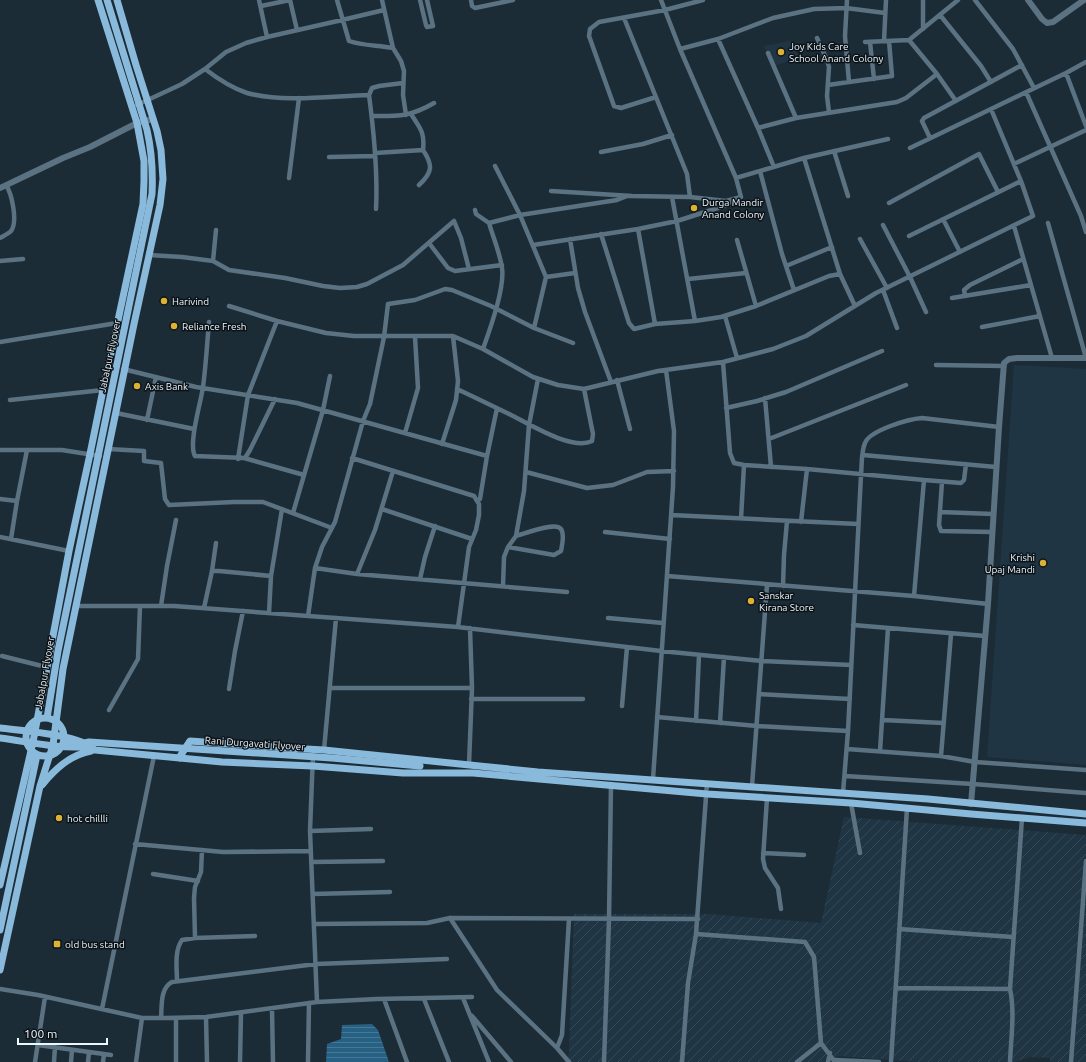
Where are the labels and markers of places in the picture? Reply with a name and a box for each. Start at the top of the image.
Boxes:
place label: Joy Kids Care School Anand Colony [789,41,883,64]
marker: Joy Kids Care School Anand Colony [776,47,786,57]
place label: Durga Mandir Anand Colony [702,197,764,220]
marker: Durga Mandir Anand Colony [689,203,699,213]
marker: Harivind [159,296,169,306]
place label: Harivind [172,296,209,307]
marker: Reliance Fresh [169,321,179,331]
place label: Reliance Fresh [182,321,247,332]
marker: Axis Bank [132,381,142,391]
place label: Axis Bank [145,381,188,392]
place label: Krishi Upaj Mandi [985,552,1035,575]
marker: Krishi Upaj Mandi [1038,558,1048,568]
place label: Sanskar Kirana Store [759,590,814,613]
marker: Sanskar Kirana Store [746,596,756,606]
marker: hot chillli [54,813,64,823]
place label: hot chillli [67,813,108,824]
marker: old bus stand [52,939,62,949]
place label: old bus stand [65,939,125,950]

